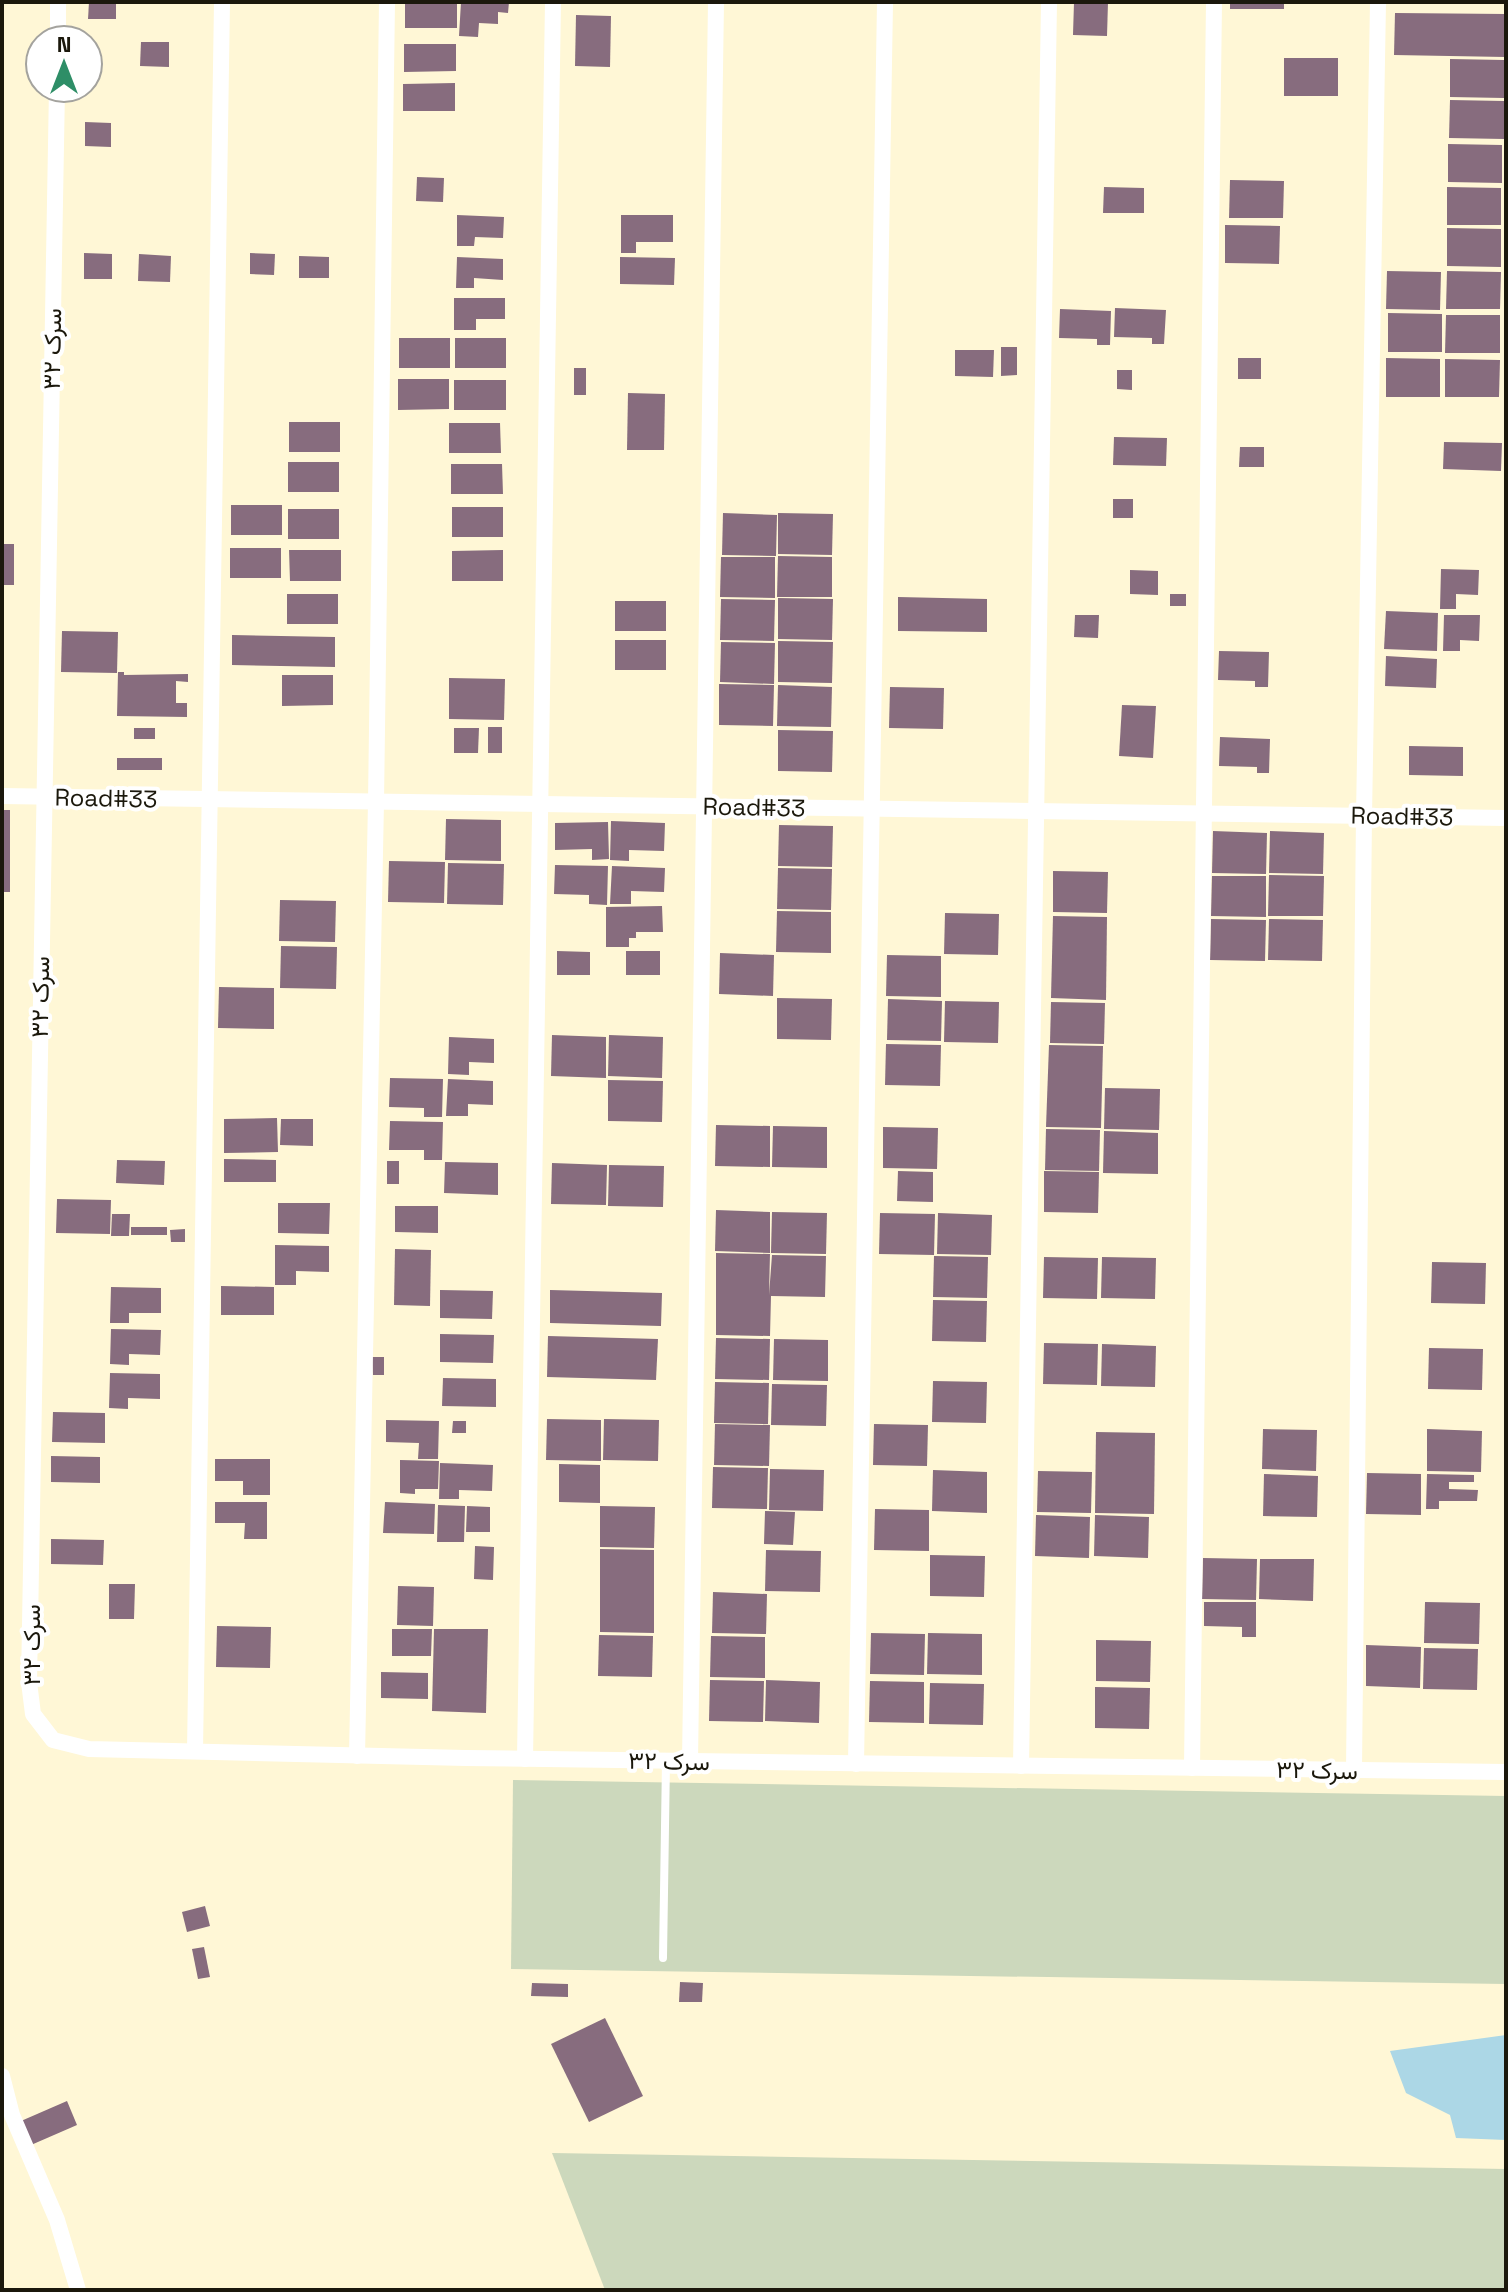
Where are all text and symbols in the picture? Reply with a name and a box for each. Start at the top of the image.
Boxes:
north arrow [24,24,104,104]
text: N [57,30,71,58]
street label: سرک ۳۲ [36,308,68,390]
street label: Road#33 [54,782,158,814]
street label: Road#33 [702,791,806,823]
street label: Road#33 [1350,800,1454,832]
street label: سرک ۳۲ [24,956,56,1038]
street label: سرک ۳۲ [16,1604,47,1686]
street label: سرک ۳۲ [628,1745,710,1777]
street label: سرک ۳۲ [1276,1754,1358,1786]

